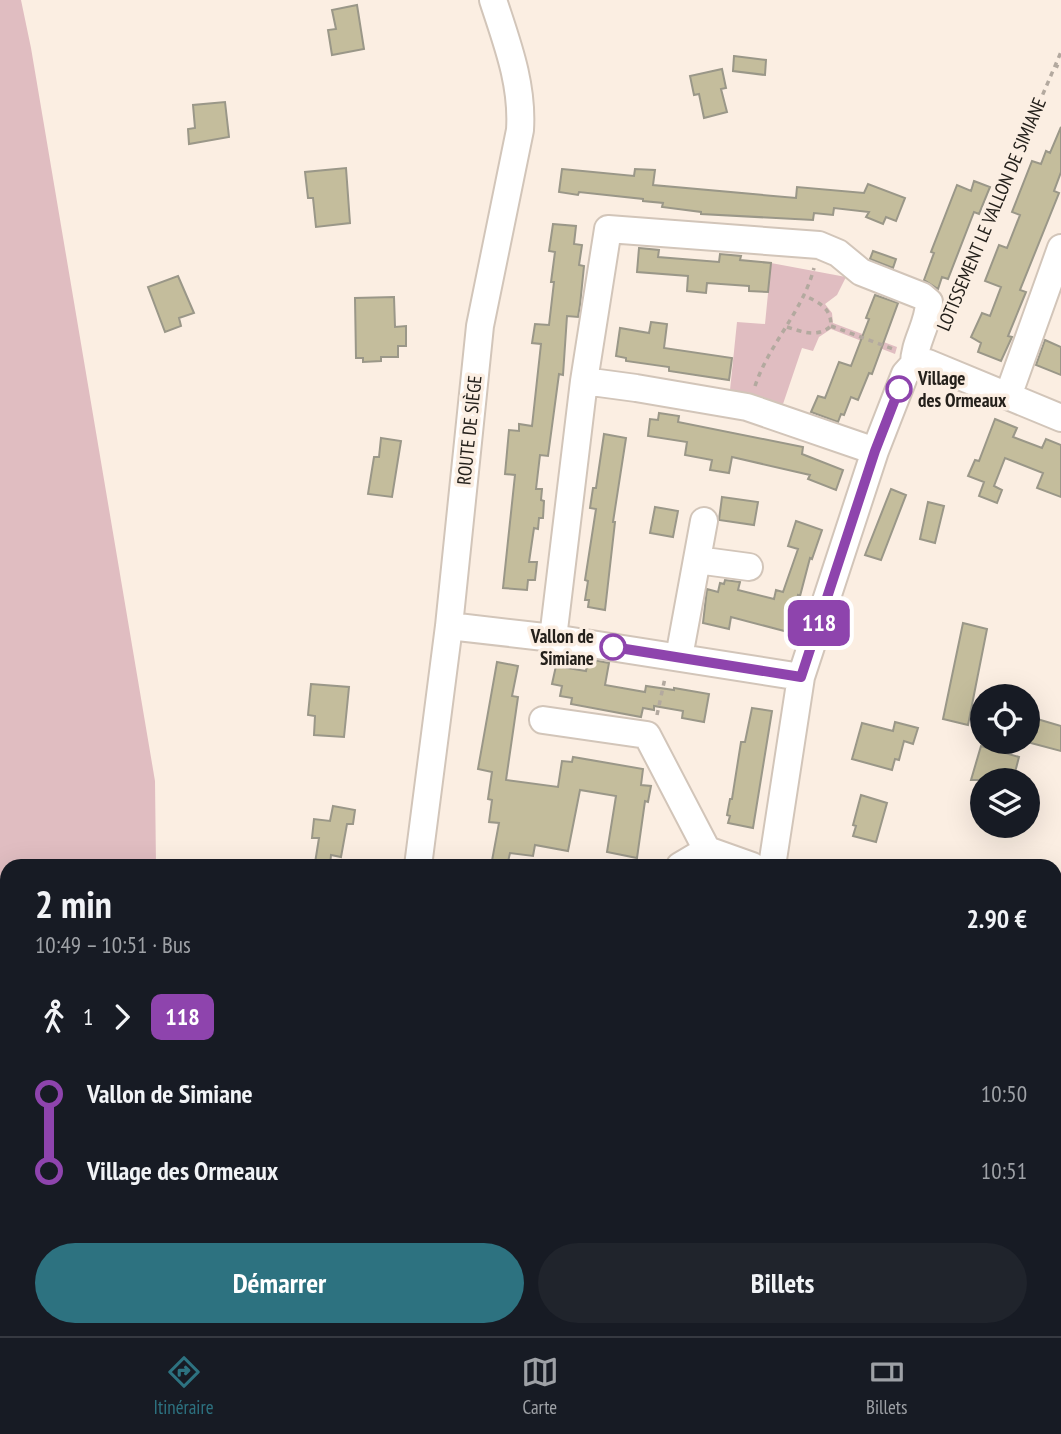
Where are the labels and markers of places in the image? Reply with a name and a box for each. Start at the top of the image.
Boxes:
place label: Village des Ormeaux [917,366,1007,412]
marker: Village des Ormeaux [886,376,912,402]
place label: Vallon de Simiane [530,624,594,670]
marker: Vallon de Simiane [600,634,626,660]

